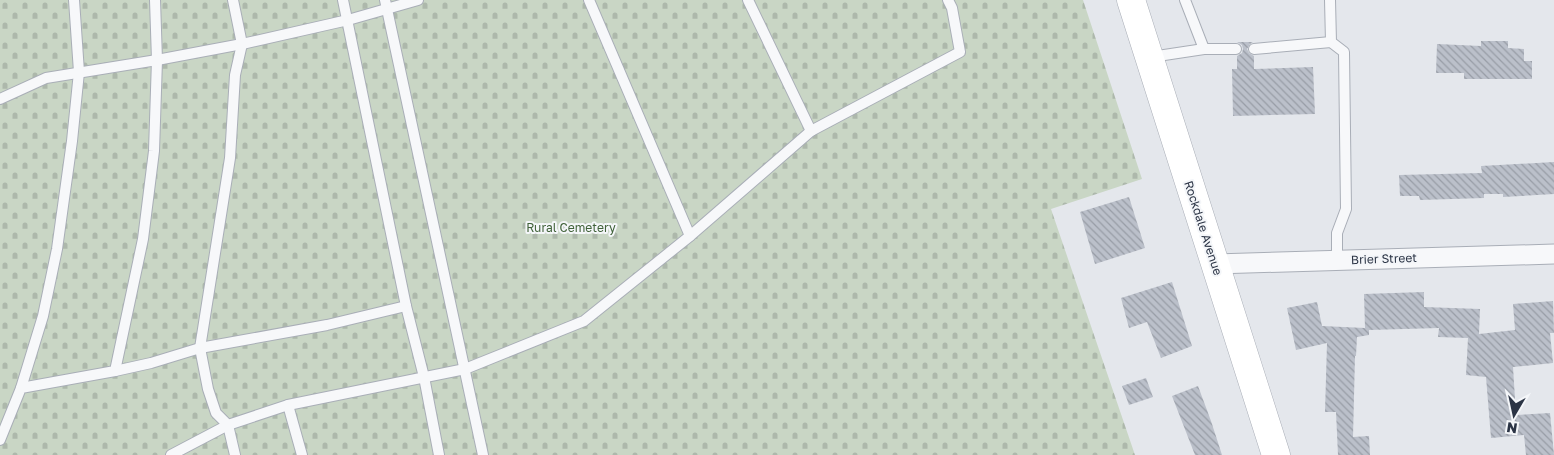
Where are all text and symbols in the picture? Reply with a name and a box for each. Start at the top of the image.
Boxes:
street label: Rockdale Avenue [1181,179,1226,277]
park label: Rural Cemetery [526,220,616,235]
street label: Brier Street [1351,250,1417,267]
north arrow [1489,390,1539,440]
text: N [1505,419,1518,438]

